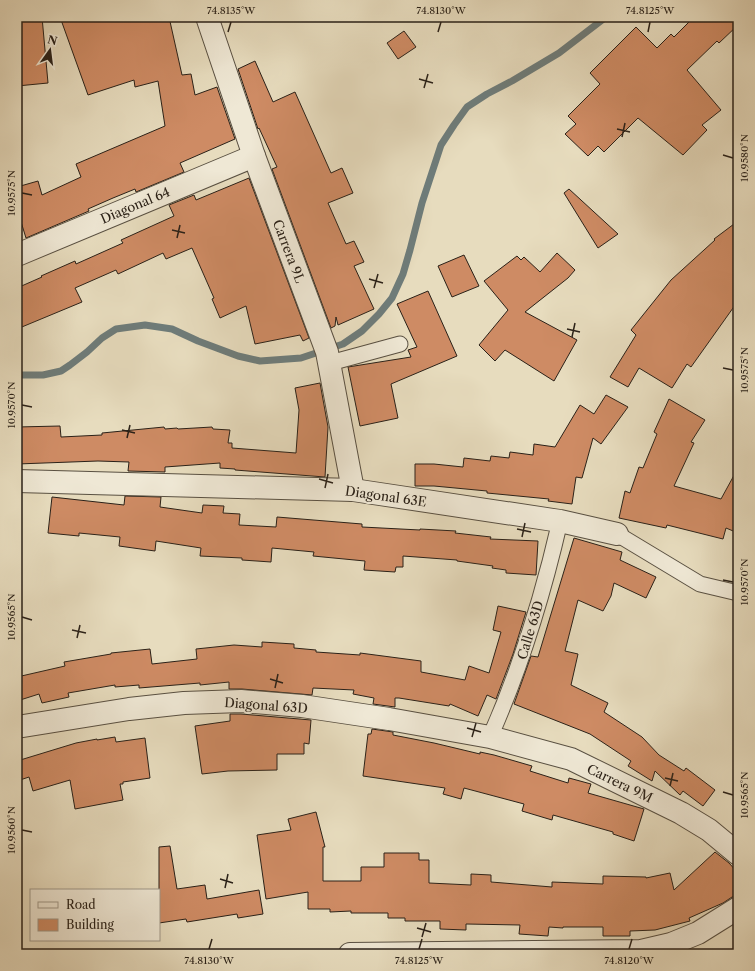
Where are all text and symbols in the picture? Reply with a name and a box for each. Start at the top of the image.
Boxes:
text: 74.8135°W [207,4,256,17]
text: 74.8130°W [416,4,467,17]
text: 74.8125°W [626,4,675,17]
north arrow [30,30,70,70]
text: N [46,32,59,48]
text: 10.9580°N [738,134,751,182]
text: 10.9575°N [5,170,18,216]
street label: Diagonal 64 [98,183,172,227]
street label: Carrera 9L [270,217,309,285]
text: 10.9575°N [738,347,751,393]
text: 10.9570°N [5,382,18,428]
street label: Diagonal 63E [344,482,428,510]
text: 10.9570°N [738,559,751,605]
text: 10.9565°N [5,594,18,640]
street label: Calle 63D [513,599,547,661]
street label: Diagonal 63D [224,694,308,716]
street label: Carrera 9M [584,760,656,806]
text: 10.9565°N [738,772,751,818]
text: 10.9560°N [5,806,18,854]
legend [30,889,160,941]
text: Road [66,897,96,912]
text: Building [66,917,114,932]
text: 74.8130°W [184,954,235,967]
text: 74.8125°W [395,954,444,967]
text: 74.8120°W [604,954,655,967]

